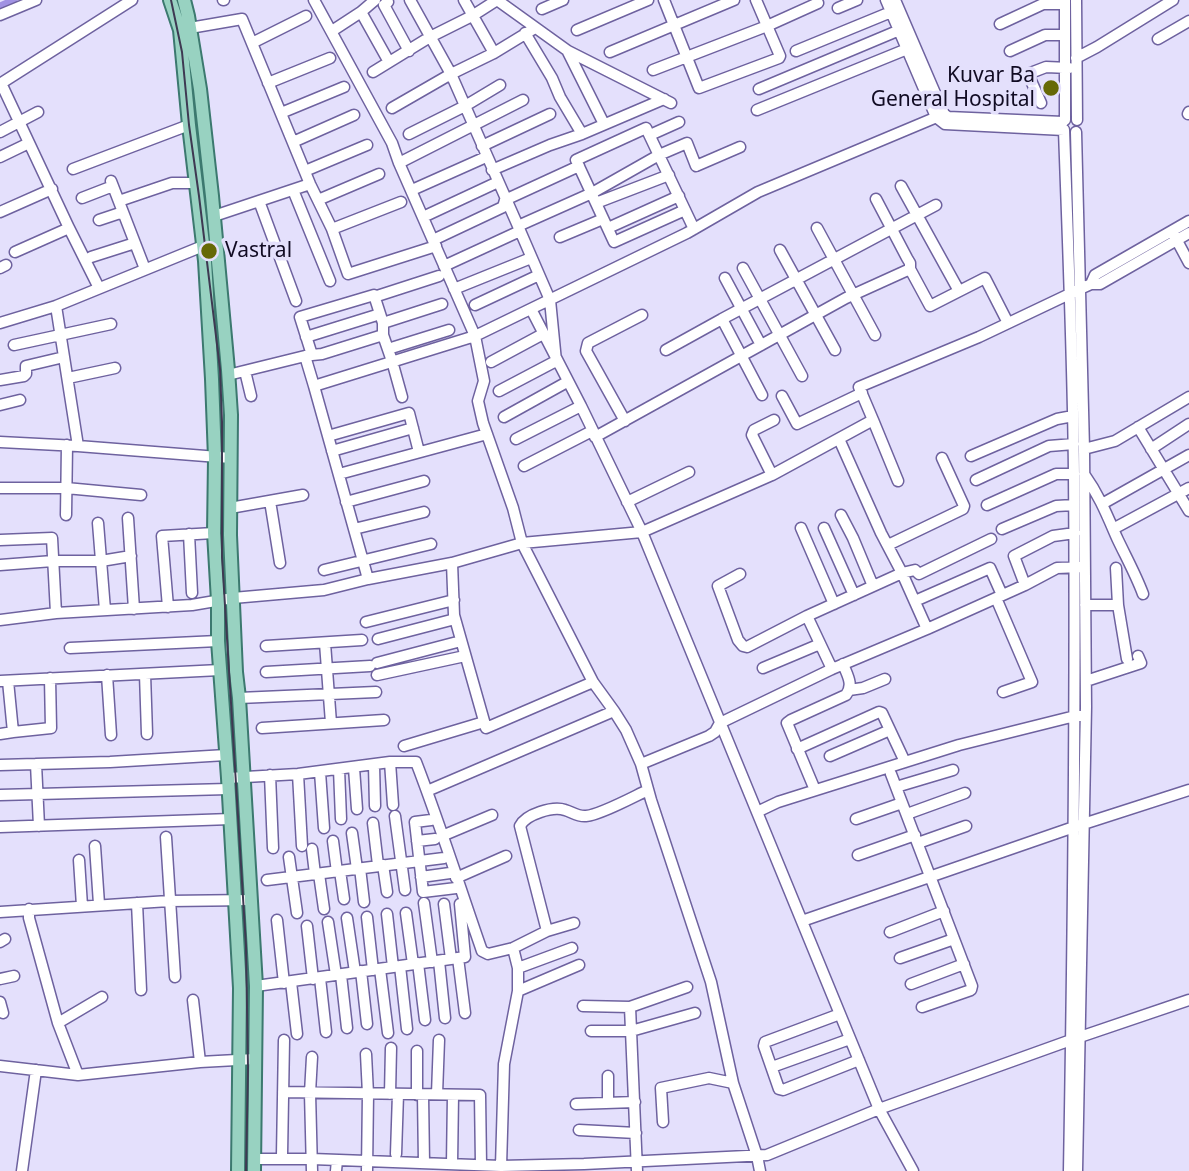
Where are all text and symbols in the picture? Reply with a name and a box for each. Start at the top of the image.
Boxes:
place label: Kuvar Ba General Hospital [871,63,1035,113]
marker: Kuvar Ba General Hospital [1041,78,1061,98]
place label: Vastral [225,238,292,264]
marker: Vastral [199,241,219,261]

